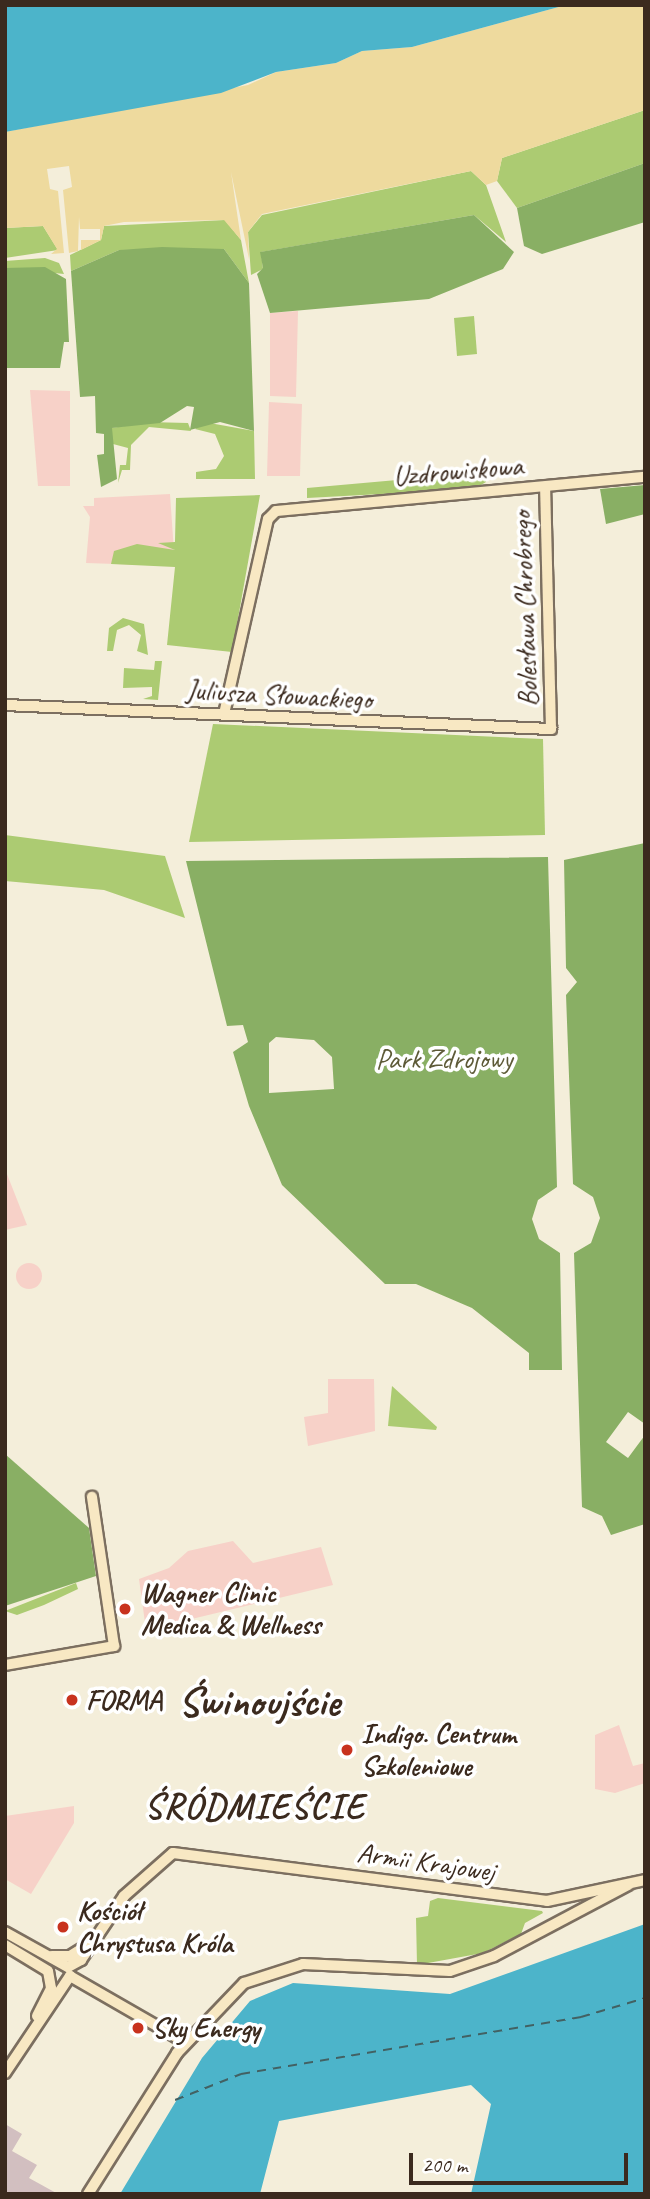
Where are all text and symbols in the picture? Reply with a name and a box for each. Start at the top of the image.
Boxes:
street label: Uzdrowiskowa [392,449,524,493]
street label: Bolesława Chrobrego [505,511,545,707]
street label: Juliusza Słowackiego [185,673,373,717]
park label: Park Zdrojowy [376,1042,512,1076]
place label: Wagner Clinic Medica & Wellness [141,1576,321,1642]
marker: Wagner Clinic Medica & Wellness [115,1599,135,1619]
district label: Świnoujście [178,1677,340,1727]
place label: FORMA [86,1683,162,1717]
marker: FORMA [64,1692,80,1708]
place label: Indigo. Centrum Szkoleniowe [361,1717,516,1783]
marker: Indigo. Centrum Szkoleniowe [339,1742,355,1758]
district label: ŚRÓDMIEŚCIE [145,1786,365,1828]
street label: Armii Krajowej [355,1836,497,1888]
place label: Kościół Chrystusa Króla [77,1894,232,1960]
marker: Kościół Chrystusa Króla [55,1919,71,1935]
place label: Sky Energy [152,2011,260,2045]
marker: Sky Energy [130,2020,146,2036]
scale bar [412,2140,631,2184]
text: 200 m [422,2152,467,2178]

